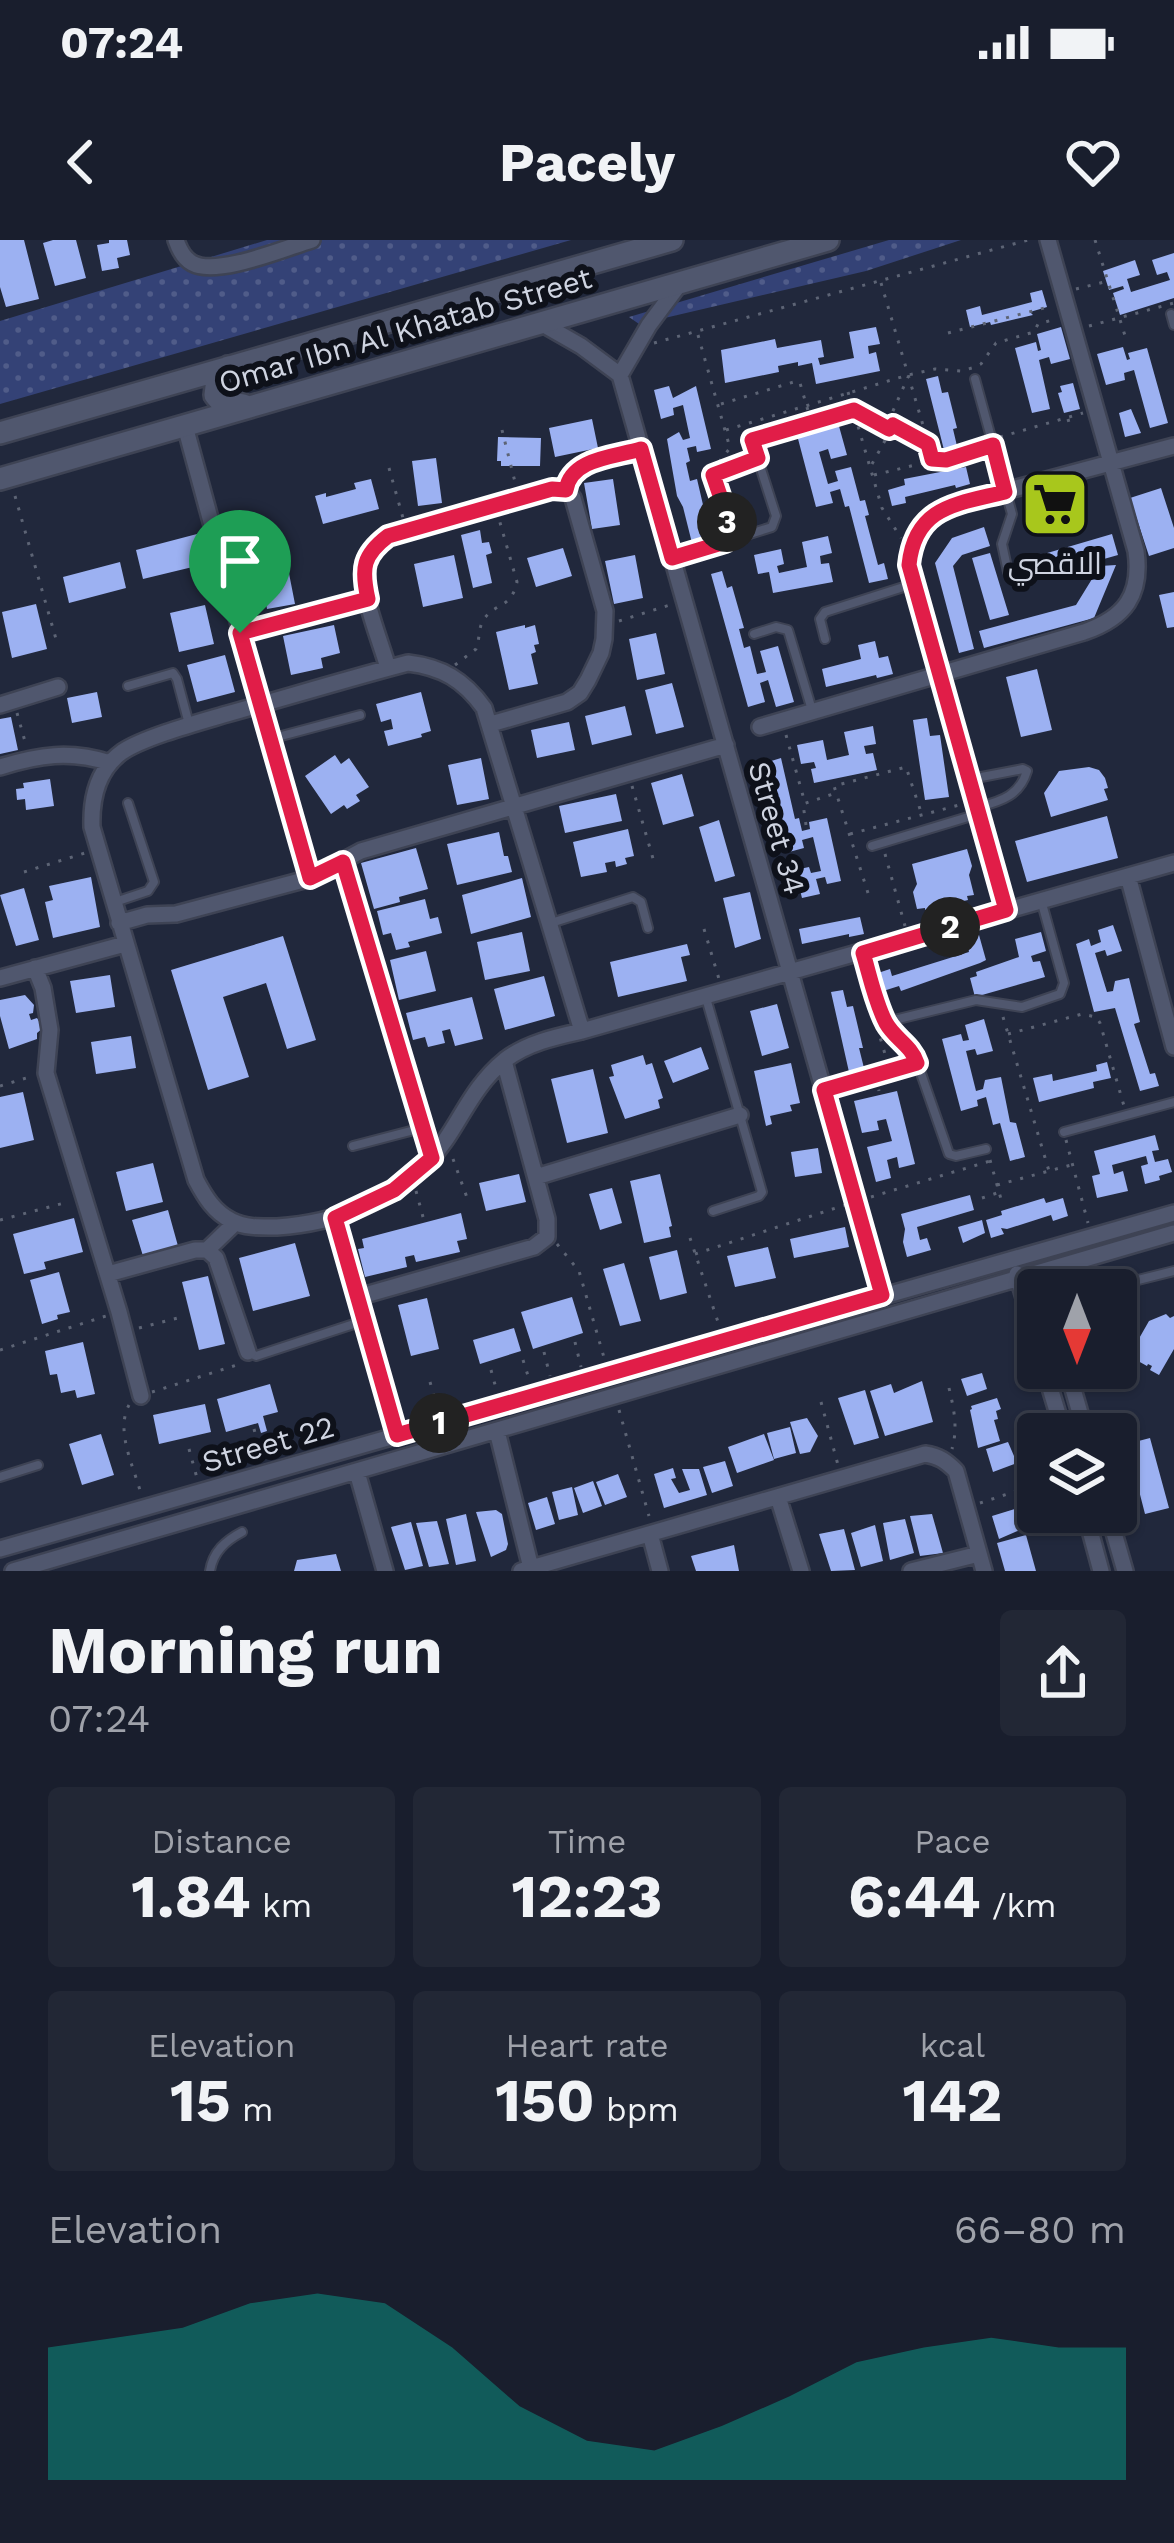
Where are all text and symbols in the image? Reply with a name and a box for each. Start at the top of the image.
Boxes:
text: 07:24 [60,16,183,69]
icon: back [48,129,114,195]
icon: heart [1060,129,1126,195]
text: Pacely [499,131,675,194]
street label: Omar Ibn Al Khatab Street [214,260,596,400]
supermarket icon: الاقصي [1020,469,1090,539]
pin: 3 [697,492,757,552]
text: 3 [717,502,737,541]
pin [189,510,291,633]
icon: arrive [207,528,273,594]
place label: الاقصي [1008,546,1102,586]
street label: Street 34 [741,758,813,898]
pin: 2 [920,897,980,957]
text: 2 [940,907,960,946]
north arrow [1017,1269,1137,1389]
map controls [1017,1269,1137,1533]
pin: 1 [409,1393,469,1453]
text: 1 [432,1403,446,1442]
street label: Street 22 [198,1409,338,1479]
button: layers [1017,1413,1137,1533]
button: share [1000,1610,1126,1736]
text: Morning run [48,1612,443,1689]
text: 07:24 [48,1696,150,1741]
text: Distance [152,1822,292,1861]
text: Time [548,1822,626,1861]
text: Pace [914,1822,991,1861]
text: 1.84 [131,1861,251,1932]
text: 12:23 [511,1861,663,1932]
text: 6:44 [848,1861,981,1932]
text: km [251,1886,312,1925]
text: /km [981,1886,1057,1925]
text: Elevation [148,2026,295,2065]
text: Heart rate [505,2026,669,2065]
text: kcal [920,2026,985,2065]
text: 15 [170,2065,231,2136]
text: 150 [495,2065,595,2136]
text: 142 [902,2065,1002,2136]
text: m [231,2090,273,2129]
text: bpm [595,2090,679,2129]
text: Elevation [48,2207,222,2252]
text: 66–80 m [954,2207,1126,2252]

